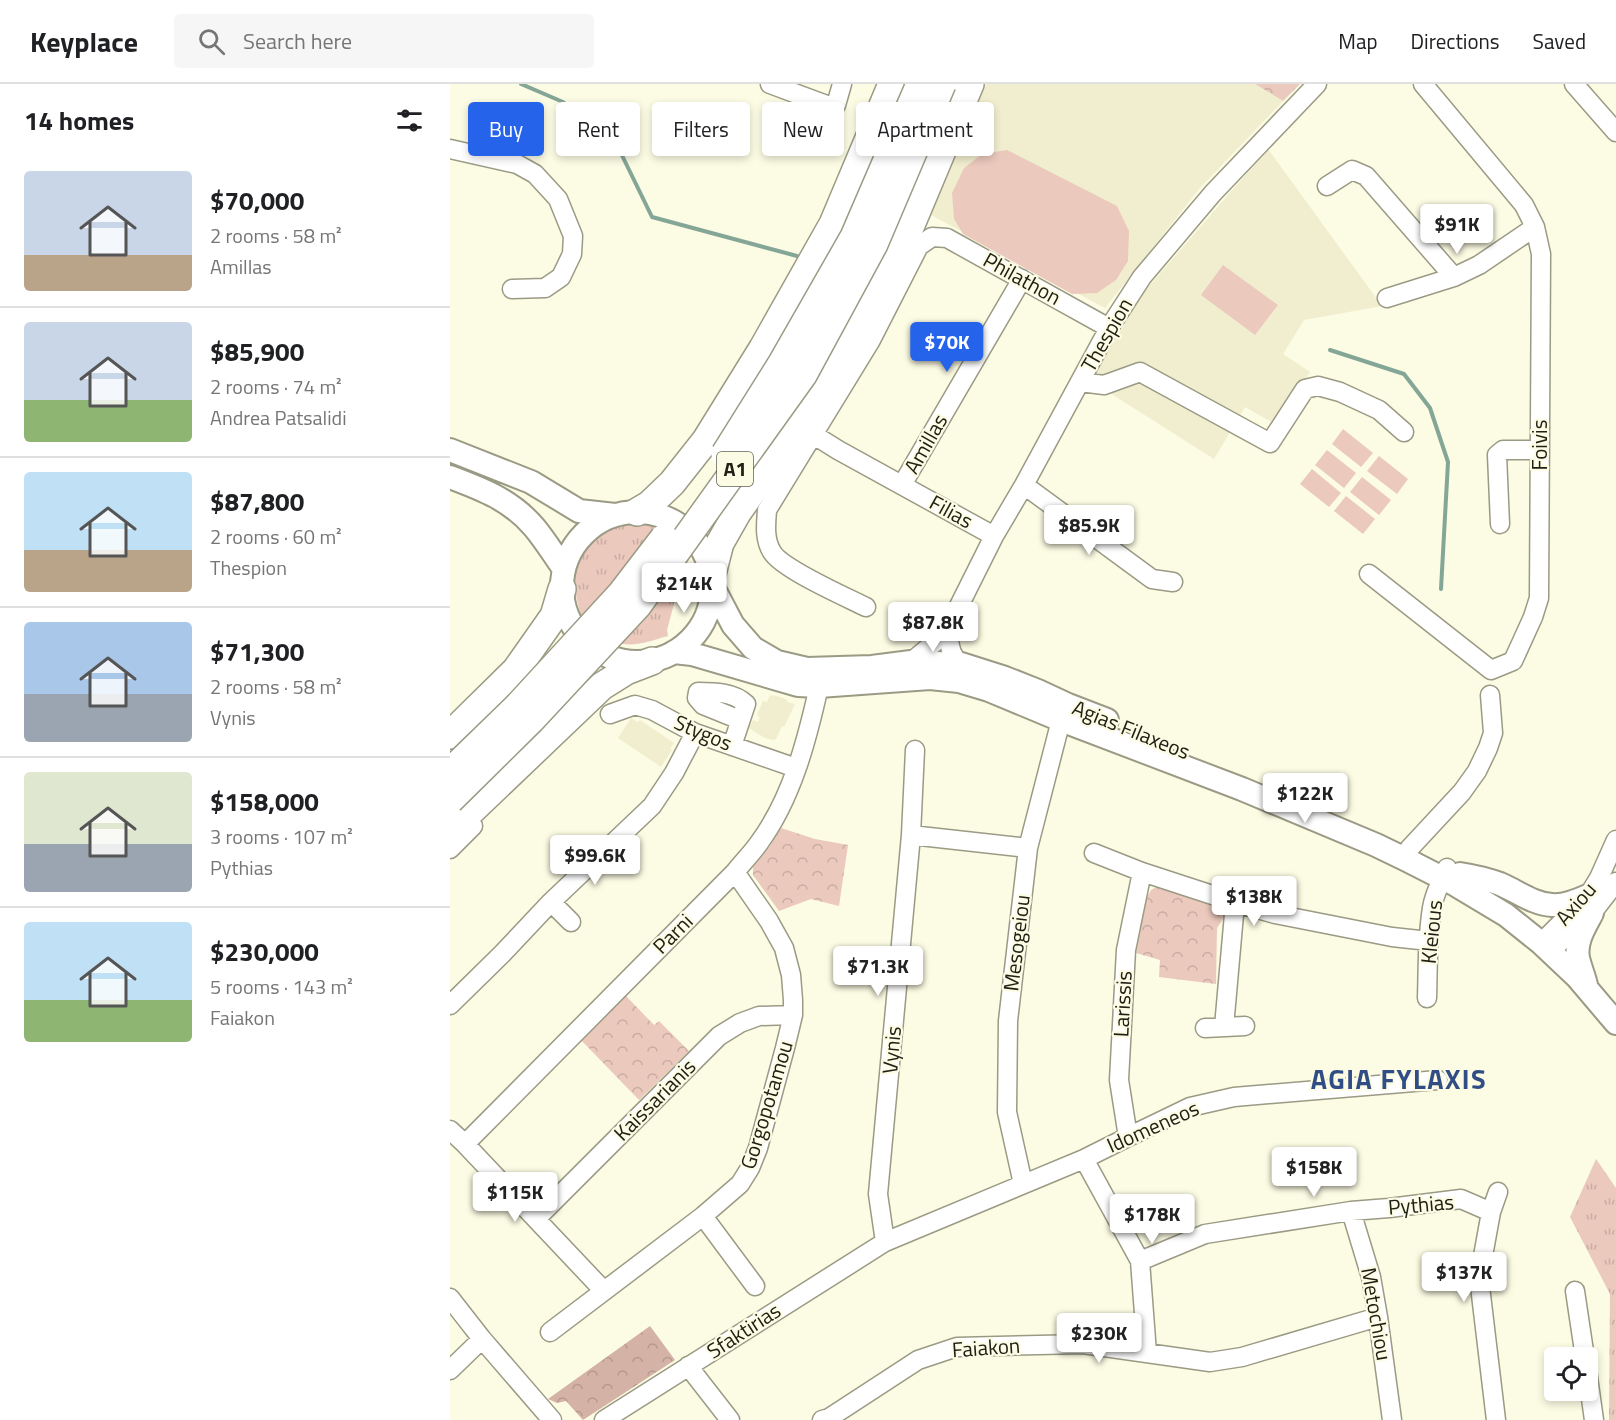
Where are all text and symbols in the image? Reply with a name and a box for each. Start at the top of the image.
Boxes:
search box [174,14,594,68]
text: Keyplace [30,20,138,63]
text: Search here [243,24,352,58]
icon: search [195,25,228,58]
text: Map [1338,25,1378,57]
text: Directions [1411,25,1500,57]
text: Saved [1533,25,1586,57]
text: 14 homes [24,101,134,140]
chip: Buy [468,102,544,156]
chip: Rent [556,102,640,156]
chip: Filters [652,102,750,156]
chip: New [762,102,844,156]
chip: Apartment [856,102,994,156]
icon: filters [393,104,426,137]
text: $70,000 [210,181,304,220]
icon: home [72,195,144,267]
pin: $91K [1421,204,1493,255]
text: $91K [1434,208,1480,239]
text: 2 rooms · 58 m² [210,220,342,251]
street label: Philathon [978,244,1067,313]
text: Amillas [210,251,272,282]
street label: Thespion [1072,292,1140,377]
pin: $70K [911,322,983,373]
text: $70K [924,326,970,357]
text: $85,900 [210,332,304,371]
icon: home [72,346,144,418]
text: 2 rooms · 74 m² [210,371,342,402]
text: Andrea Patsalidi [210,402,347,433]
street label: Amillas [895,407,955,480]
street label: Foivis [1523,420,1555,470]
road number: A1 [717,452,753,486]
text: $87,800 [210,482,304,521]
street label: Filias [924,486,979,536]
icon: home [72,496,144,568]
pin: $85.9K [1040,505,1138,556]
text: $85.9K [1058,509,1120,540]
text: 2 rooms · 60 m² [210,521,342,552]
text: Thespion [210,552,287,583]
pin: $214K [642,563,726,614]
text: $214K [656,567,712,598]
pin: $87.8K [884,602,982,653]
text: $87.8K [902,606,964,637]
text: $71,300 [210,632,304,671]
icon: home [72,646,144,718]
text: 2 rooms · 58 m² [210,671,342,702]
street label: Agias Filaxeos [1068,691,1195,767]
text: Vynis [210,702,256,733]
street label: Stygos [669,706,737,759]
pin: $122K [1263,773,1347,824]
text: $122K [1277,777,1333,808]
text: $158,000 [210,782,319,821]
icon: home [72,796,144,868]
text: 3 rooms · 107 m² [210,821,353,852]
pin: $99.6K [546,835,644,886]
text: $99.6K [564,839,626,870]
text: Pythias [210,852,273,883]
street label: Axiou [1547,874,1603,932]
pin: $138K [1212,876,1296,927]
text: $138K [1226,880,1282,911]
street label: Mesogeiou [994,893,1038,993]
street label: Kleious [1412,898,1450,965]
street label: Parni [645,906,700,961]
text: $230,000 [210,932,319,971]
icon: home [72,946,144,1018]
pin: $71.3K [829,946,927,997]
text: $71.3K [847,950,909,981]
street label: Larissis [1104,970,1140,1038]
text: 5 rooms · 143 m² [210,971,353,1002]
text: Faiakon [210,1002,275,1033]
street label: Vynis [873,1025,909,1075]
street label: Gorgopotamou [731,1037,801,1173]
street label: Kaissarianis [606,1051,703,1148]
district label: AGIA FYLAXIS [1311,1058,1487,1099]
street label: Idomeneos [1101,1092,1204,1161]
pin: $158K [1272,1147,1356,1198]
text: $158K [1286,1151,1342,1182]
pin: $115K [473,1172,557,1223]
text: $115K [487,1176,543,1207]
street label: Pythias [1387,1185,1455,1223]
pin: $178K [1110,1194,1194,1245]
text: $178K [1124,1198,1180,1229]
pin: $137K [1422,1252,1506,1303]
text: $137K [1436,1256,1492,1287]
street label: Metochiou [1353,1265,1401,1363]
street label: Sfaktirias [700,1294,787,1366]
pin: $230K [1057,1313,1141,1364]
text: $230K [1071,1317,1127,1348]
street label: Faiakon [951,1329,1021,1365]
map controls [1544,1347,1598,1401]
button: locate [1544,1347,1598,1401]

